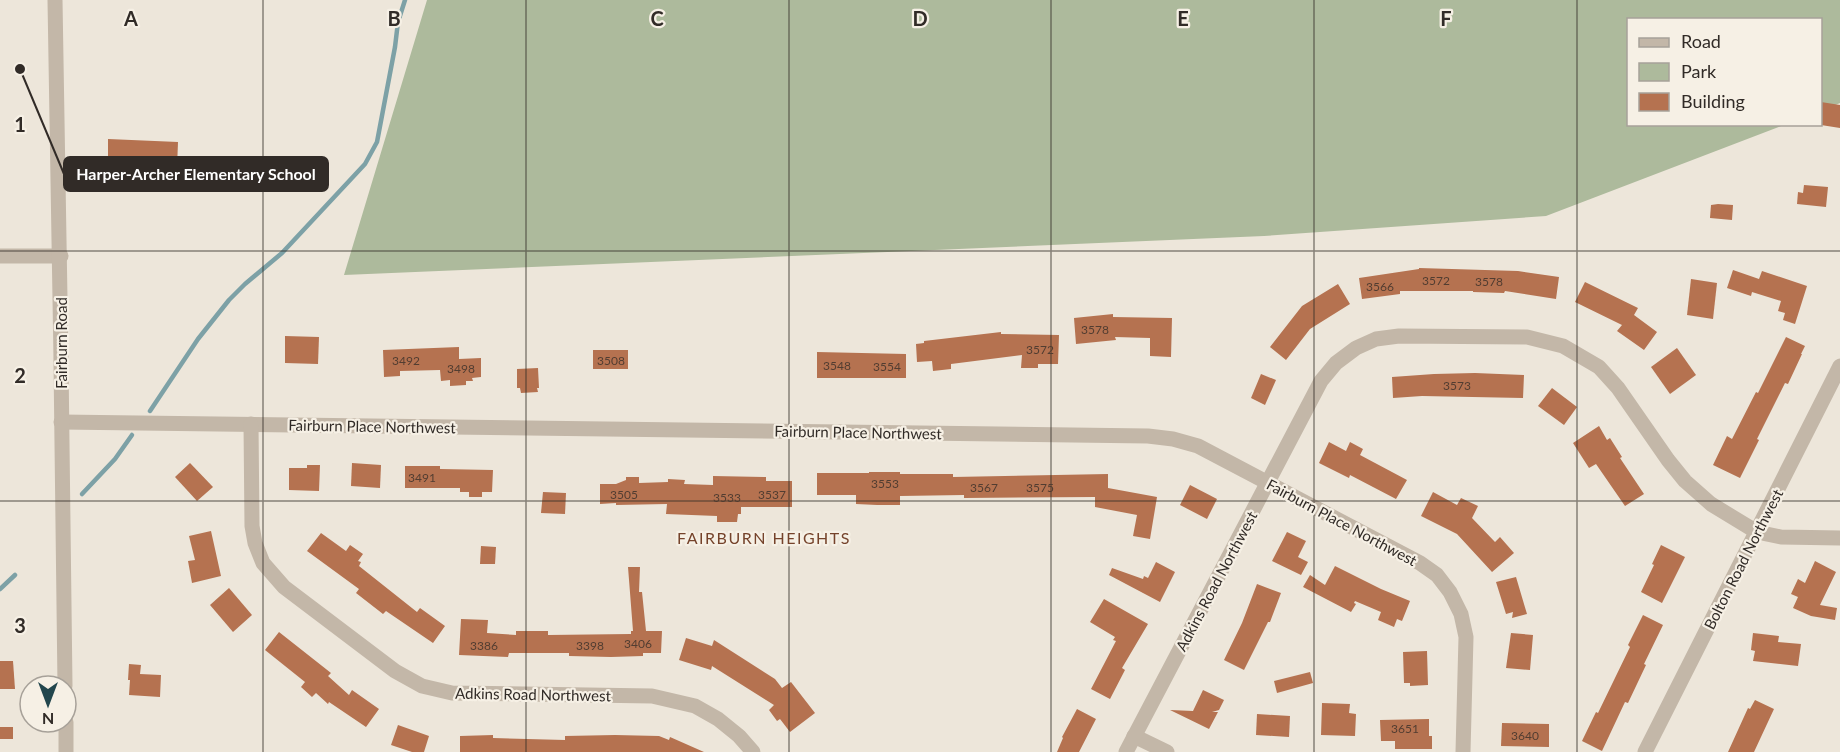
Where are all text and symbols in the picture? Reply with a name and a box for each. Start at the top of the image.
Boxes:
text: A [123,6,138,30]
text: B [387,6,401,30]
text: C [650,6,664,30]
text: D [912,6,928,30]
text: E [1177,6,1189,30]
text: F [1440,6,1452,30]
legend [1627,18,1822,126]
text: Road [1681,30,1721,52]
text: Park [1681,60,1717,82]
text: Building [1681,90,1745,112]
text: 1 [14,112,26,136]
callout: Harper-Archer Elementary School [64,157,328,191]
text: Harper-Archer Elementary School [76,164,316,183]
house number: 3572 [1422,273,1450,288]
house number: 3578 [1475,274,1503,289]
house number: 3566 [1366,279,1394,294]
street label: Fairburn Road [52,297,70,389]
house number: 3578 [1081,322,1109,337]
house number: 3572 [1026,342,1054,357]
house number: 3492 [392,353,420,368]
house number: 3508 [597,353,625,368]
house number: 3548 [823,358,851,373]
house number: 3554 [873,359,901,374]
house number: 3498 [447,361,475,376]
text: 2 [14,363,26,387]
house number: 3573 [1443,378,1471,393]
street label: Fairburn Place Northwest [288,416,456,436]
street label: Fairburn Place Northwest [774,422,942,442]
house number: 3491 [408,470,436,485]
street label: Fairburn Place Northwest [1264,475,1421,570]
house number: 3553 [871,476,899,491]
house number: 3567 [970,480,998,495]
house number: 3575 [1026,480,1054,495]
street label: Bolton Road Northwest [1700,485,1787,632]
house number: 3505 [610,487,638,502]
house number: 3537 [758,487,786,502]
house number: 3533 [713,490,741,505]
street label: Adkins Road Northwest [1171,507,1261,654]
district label: FAIRBURN HEIGHTS [677,528,851,547]
text: 3 [14,613,26,637]
house number: 3406 [624,636,652,651]
house number: 3386 [470,638,498,653]
house number: 3398 [576,638,604,653]
north arrow [18,674,78,734]
street label: Adkins Road Northwest [455,684,612,704]
text: N [42,710,54,729]
house number: 3651 [1391,721,1419,736]
house number: 3640 [1511,728,1539,743]

